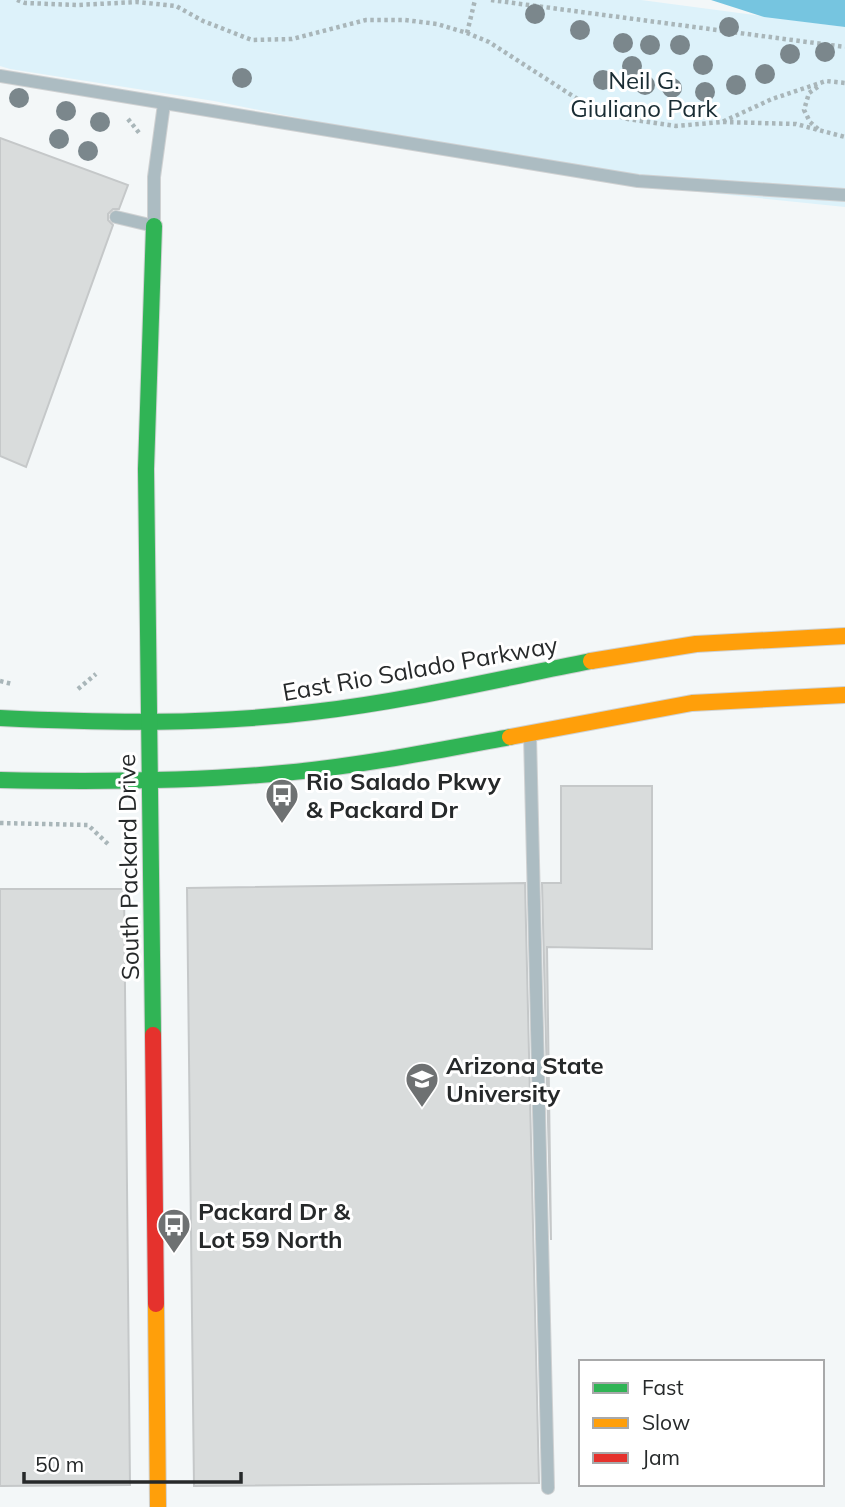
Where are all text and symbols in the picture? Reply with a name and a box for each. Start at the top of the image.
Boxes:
park label: Neil G. Giuliano Park [570,65,718,123]
street label: East Rio Salado Parkway [280,629,560,707]
street label: South Packard Drive [111,754,145,980]
place label: Rio Salado Pkwy & Packard Dr [306,766,502,824]
bus stop icon: Rio Salado Pkwy & Packard Dr [263,776,301,825]
place label: Arizona State University [446,1050,604,1108]
school or university icon: Arizona State University [403,1060,441,1109]
place label: Packard Dr & Lot 59 North [198,1196,350,1254]
bus stop icon: Packard Dr & Lot 59 North [155,1206,193,1255]
legend [579,1360,824,1486]
text: Fast [642,1374,684,1400]
text: Slow [642,1409,690,1435]
scale bar [24,1440,242,1484]
text: Jam [642,1444,680,1470]
text: 50 m [35,1451,84,1477]

